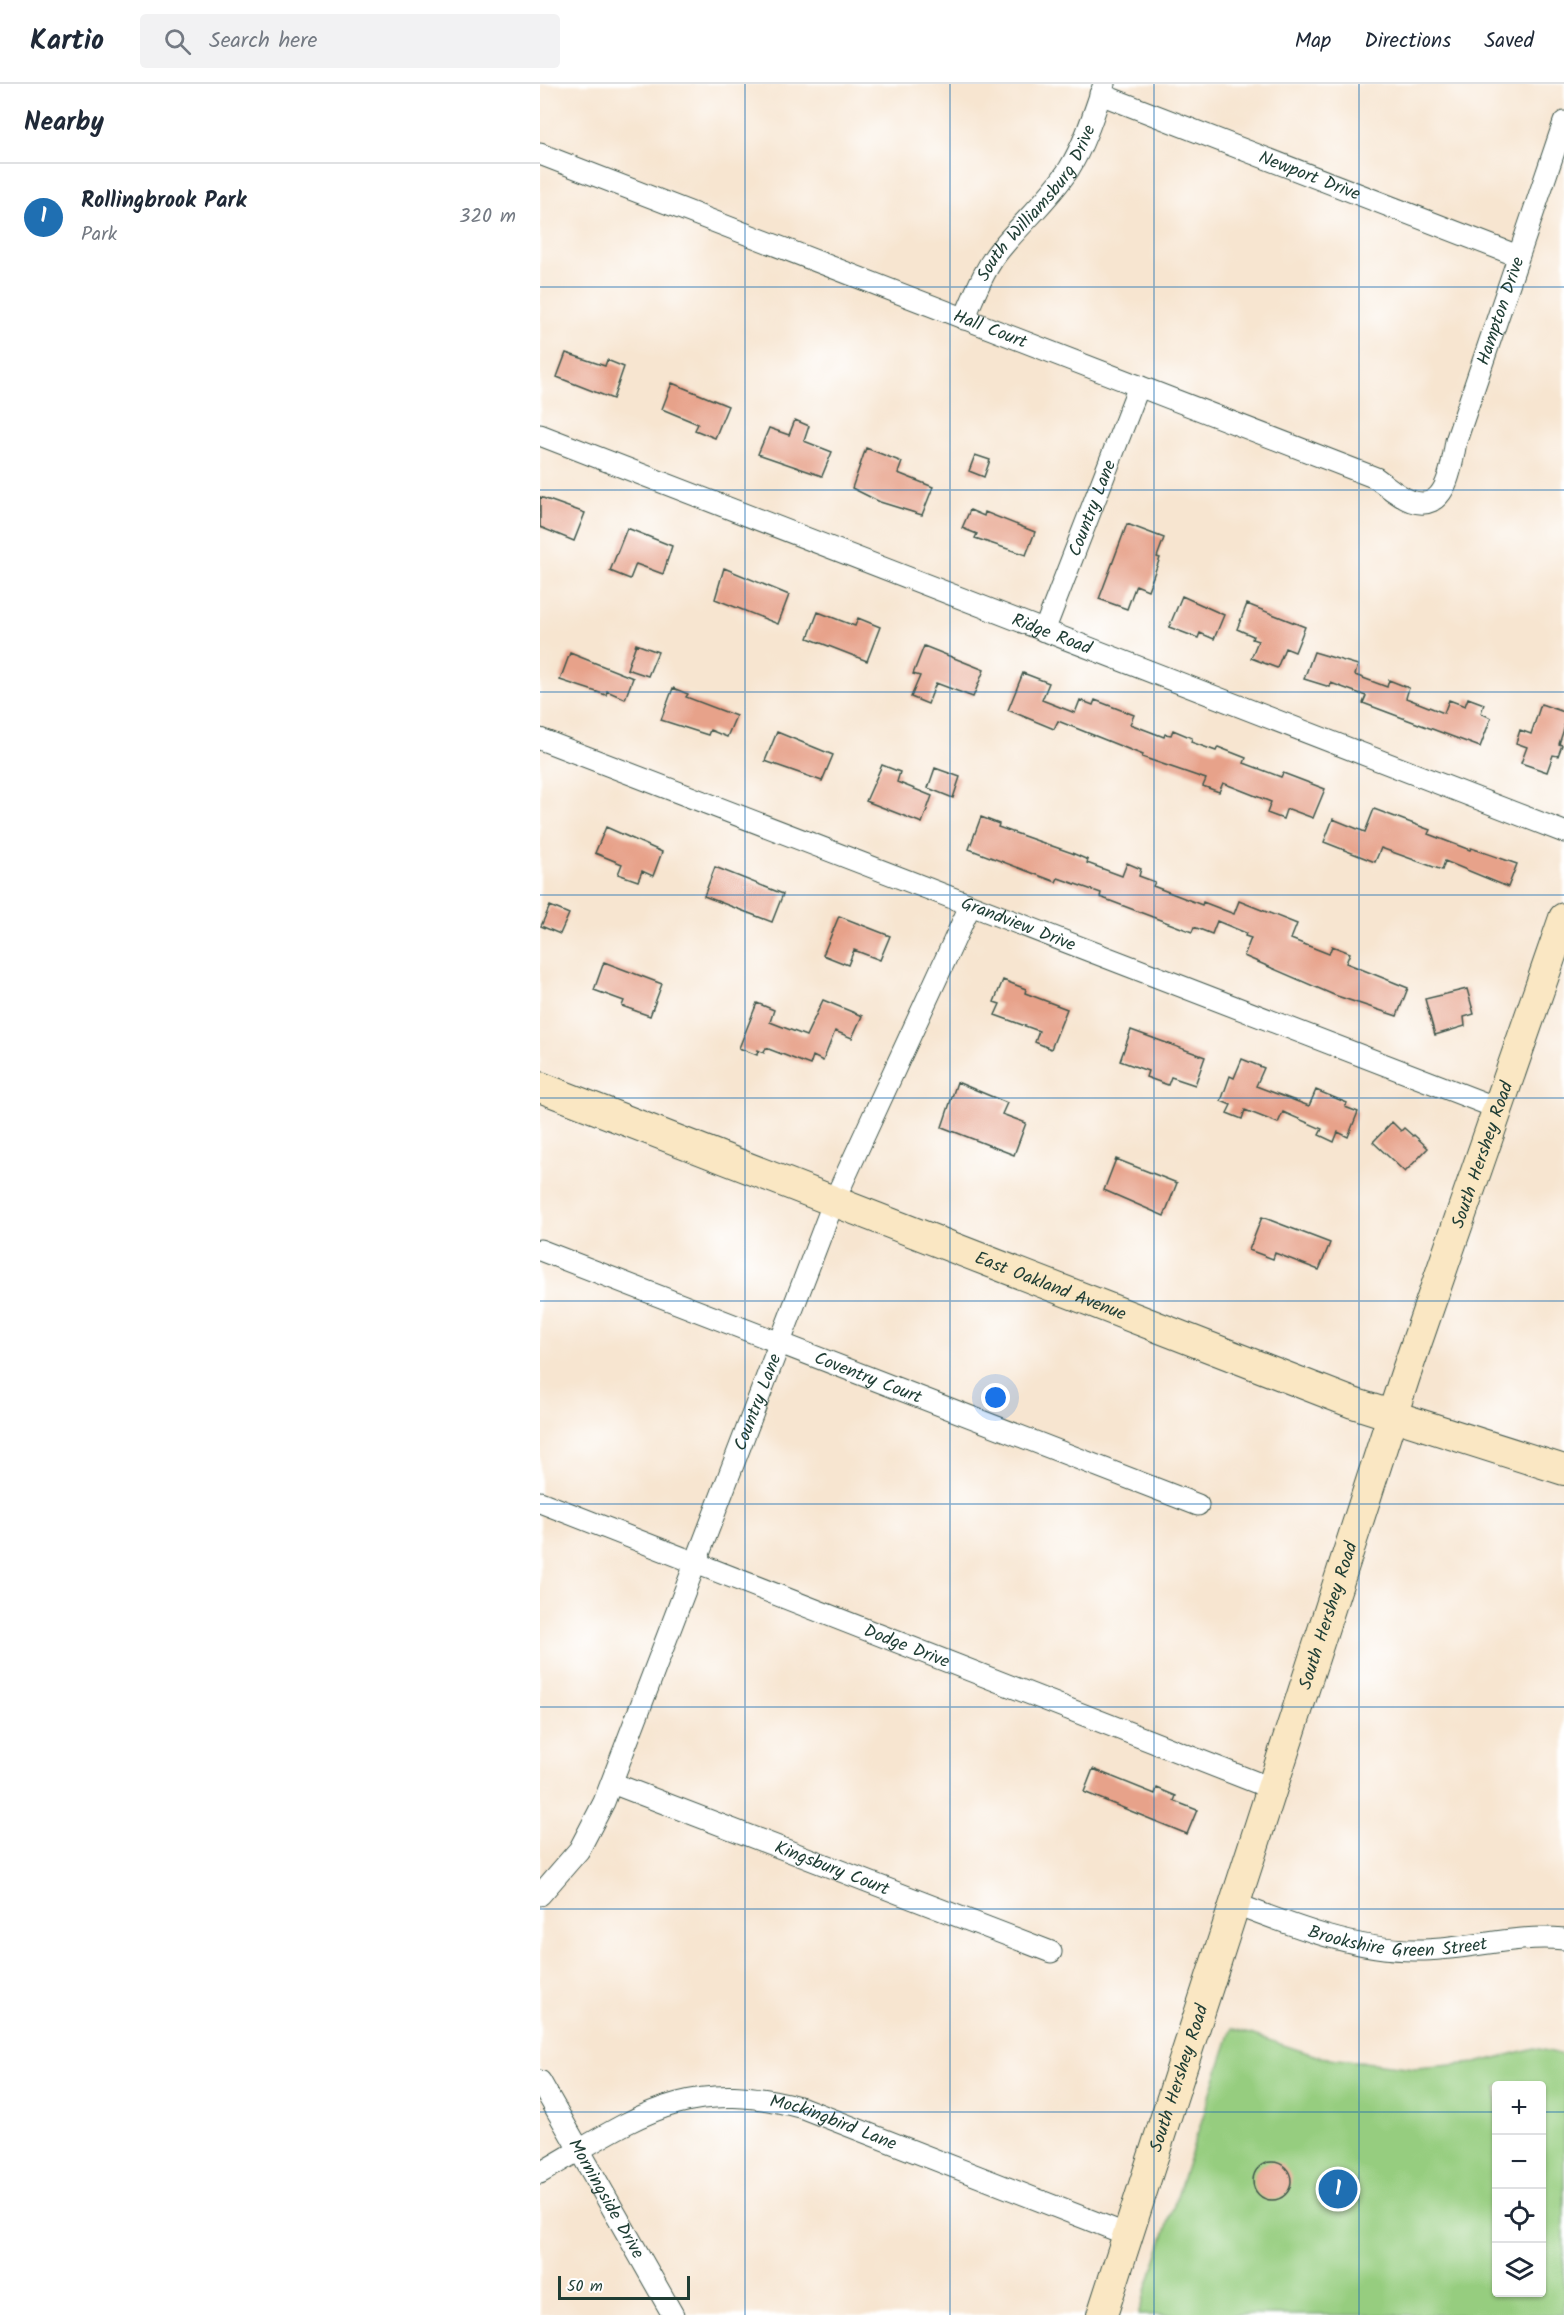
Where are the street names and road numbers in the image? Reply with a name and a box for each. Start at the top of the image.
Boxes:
street label: South Williamsburg Drive [970,121,1105,287]
street label: Newport Drive [1254,144,1364,210]
street label: Hampton Drive [1470,253,1533,369]
street label: Hall Court [949,302,1032,358]
street label: Country Lane [1061,456,1125,561]
street label: Ridge Road [1007,606,1097,664]
street label: Grandview Drive [956,890,1080,960]
street label: South Hershey Road [1444,1077,1522,1232]
street label: East Oakland Avenue [970,1244,1130,1330]
street label: Coventry Court [810,1345,927,1413]
street label: Country Lane [727,1350,790,1455]
street label: South Hershey Road [1292,1537,1367,1694]
street label: Dodge Drive [859,1617,954,1677]
street label: Kingsbury Court [770,1834,894,1905]
street label: Brookshire Green Street [1304,1918,1490,1966]
street label: South Hershey Road [1143,2000,1218,2156]
street label: Mockingbird Lane [767,2088,901,2159]
street label: Morningside Drive [560,2134,651,2265]

